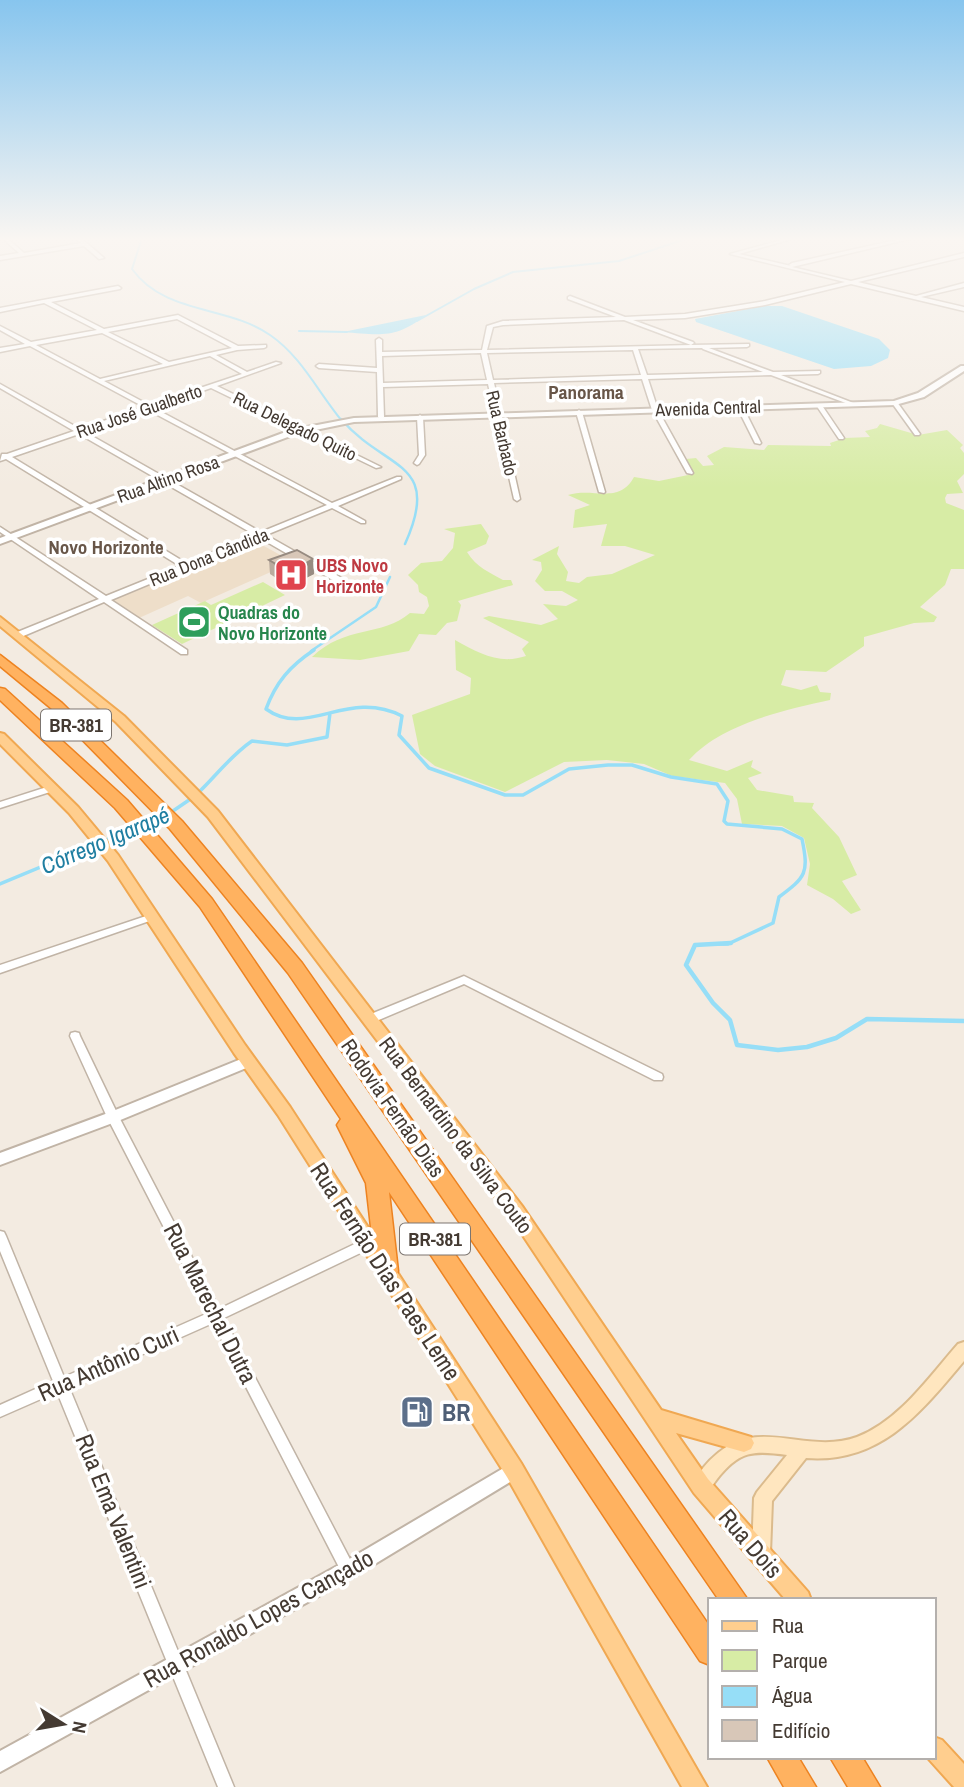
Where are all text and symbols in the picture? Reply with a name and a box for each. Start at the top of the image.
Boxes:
street label: Rua José Gualberto [73,378,205,444]
district label: Panorama [548,379,624,405]
street label: Rua Delegado Quito [229,385,361,467]
street label: Rua Barbado [480,388,524,478]
street label: Avenida Central [654,394,761,422]
street label: Rua Altino Rosa [114,449,222,509]
street label: Rua Dona Cândida [146,522,272,592]
district label: Novo Horizonte [48,534,164,560]
place label: UBS Novo Horizonte [316,553,388,599]
hospital icon: UBS Novo Horizonte [272,556,310,594]
place label: Quadras do Novo Horizonte [218,600,327,646]
sports icon: Quadras do Novo Horizonte [175,603,213,641]
road number: BR-381 [41,710,111,740]
water label: Córrego Igarapé [36,799,174,881]
street label: Rua Bernardino da Silva Couto [372,1031,540,1239]
street label: Rodovia Fernão Dias [334,1033,452,1183]
street label: Rua Fernão Dias Paes Leme [303,1156,469,1386]
street label: Rua Marechal Dutra [157,1217,265,1389]
road number: BR-381 [400,1224,470,1254]
street label: Rua Antônio Curi [33,1318,183,1408]
fuel station icon: BR [398,1393,436,1431]
place label: BR [442,1396,470,1428]
street label: Rua Ema Valentini [68,1429,160,1593]
street label: Rua Dois [712,1502,790,1584]
street label: Rua Ronaldo Lopes Cançado [137,1541,379,1695]
legend [708,1598,936,1759]
text: Rua [772,1611,804,1640]
text: Parque [772,1646,828,1675]
text: Água [771,1681,813,1710]
north arrow [28,1689,98,1759]
text: Edifício [772,1716,830,1745]
text: N [66,1719,94,1735]

